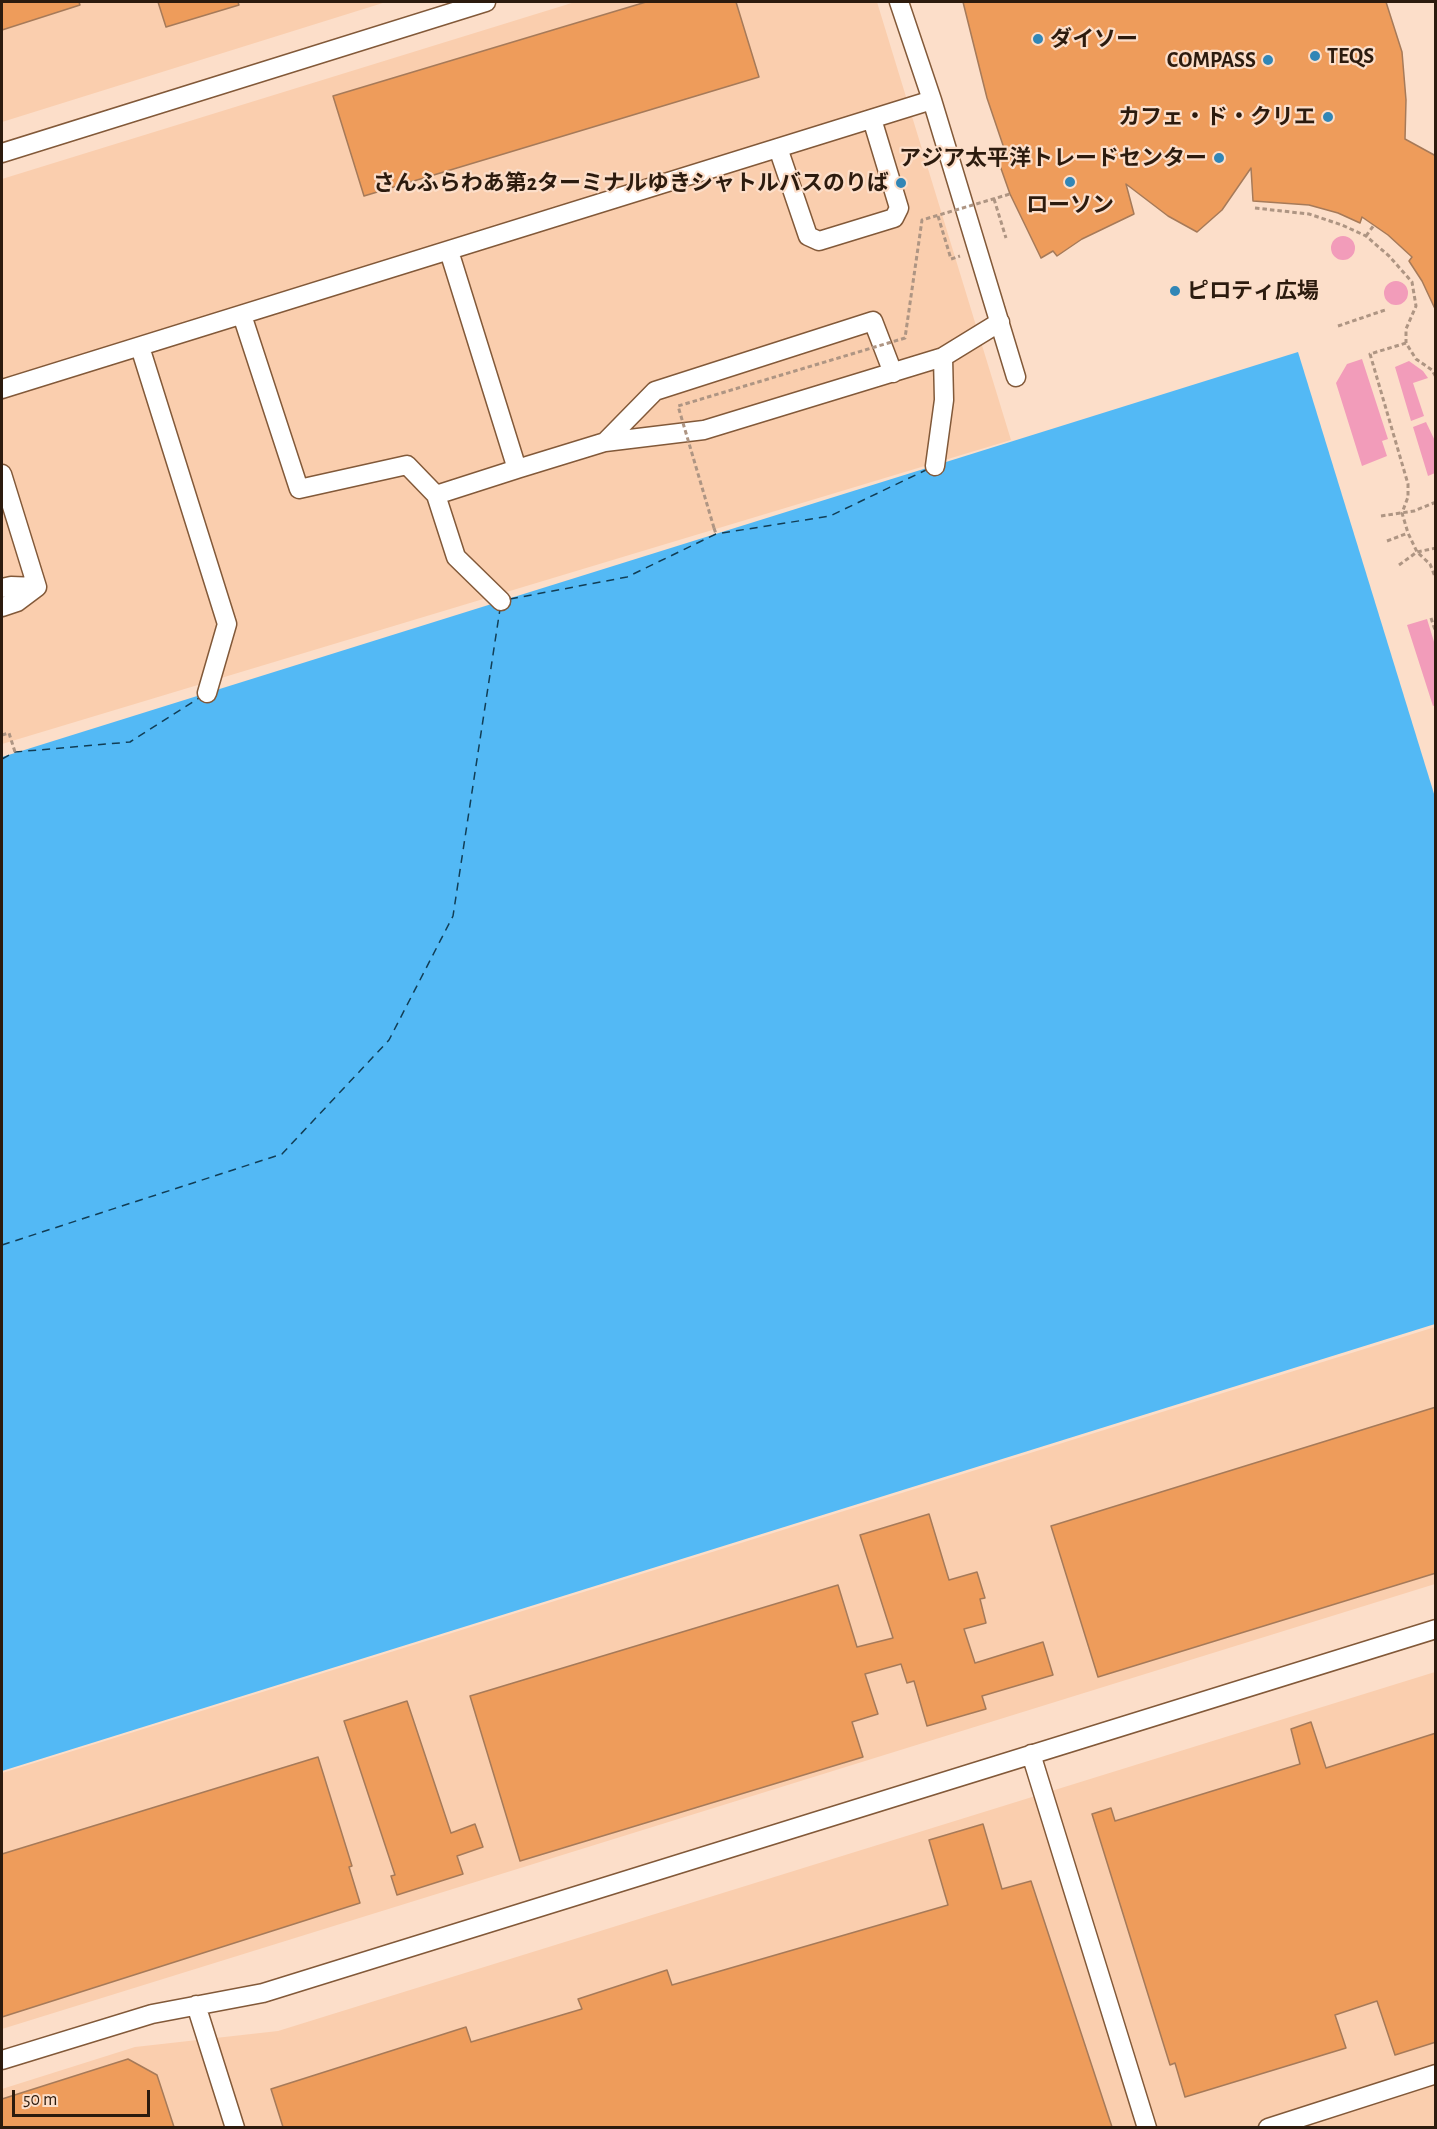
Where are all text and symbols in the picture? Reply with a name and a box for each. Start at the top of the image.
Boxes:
place label: ダイソー [1050,26,1138,52]
marker: ダイソー [1031,32,1045,46]
place label: TEQS [1327,43,1374,69]
place label: COMPASS [1167,47,1256,73]
marker: TEQS [1308,49,1322,63]
marker: COMPASS [1261,53,1275,67]
place label: カフェ・ド・クリエ [1118,104,1316,130]
marker: カフェ・ド・クリエ [1321,110,1335,124]
place label: アジア太平洋トレードセンター [899,145,1207,171]
marker: アジア太平洋トレードセンター [1212,151,1226,165]
place label: さんふらわあ第2ターミナルゆきシャトルバスのりば [373,170,889,196]
marker: ローソン [1063,175,1077,189]
marker: さんふらわあ第2ターミナルゆきシャトルバスのりば [894,176,908,190]
place label: ローソン [1026,192,1114,218]
place label: ピロティ広場 [1187,278,1319,304]
marker: ピロティ広場 [1168,284,1182,298]
scale bar [15,2078,153,2116]
text: 50 m [23,2091,57,2109]

